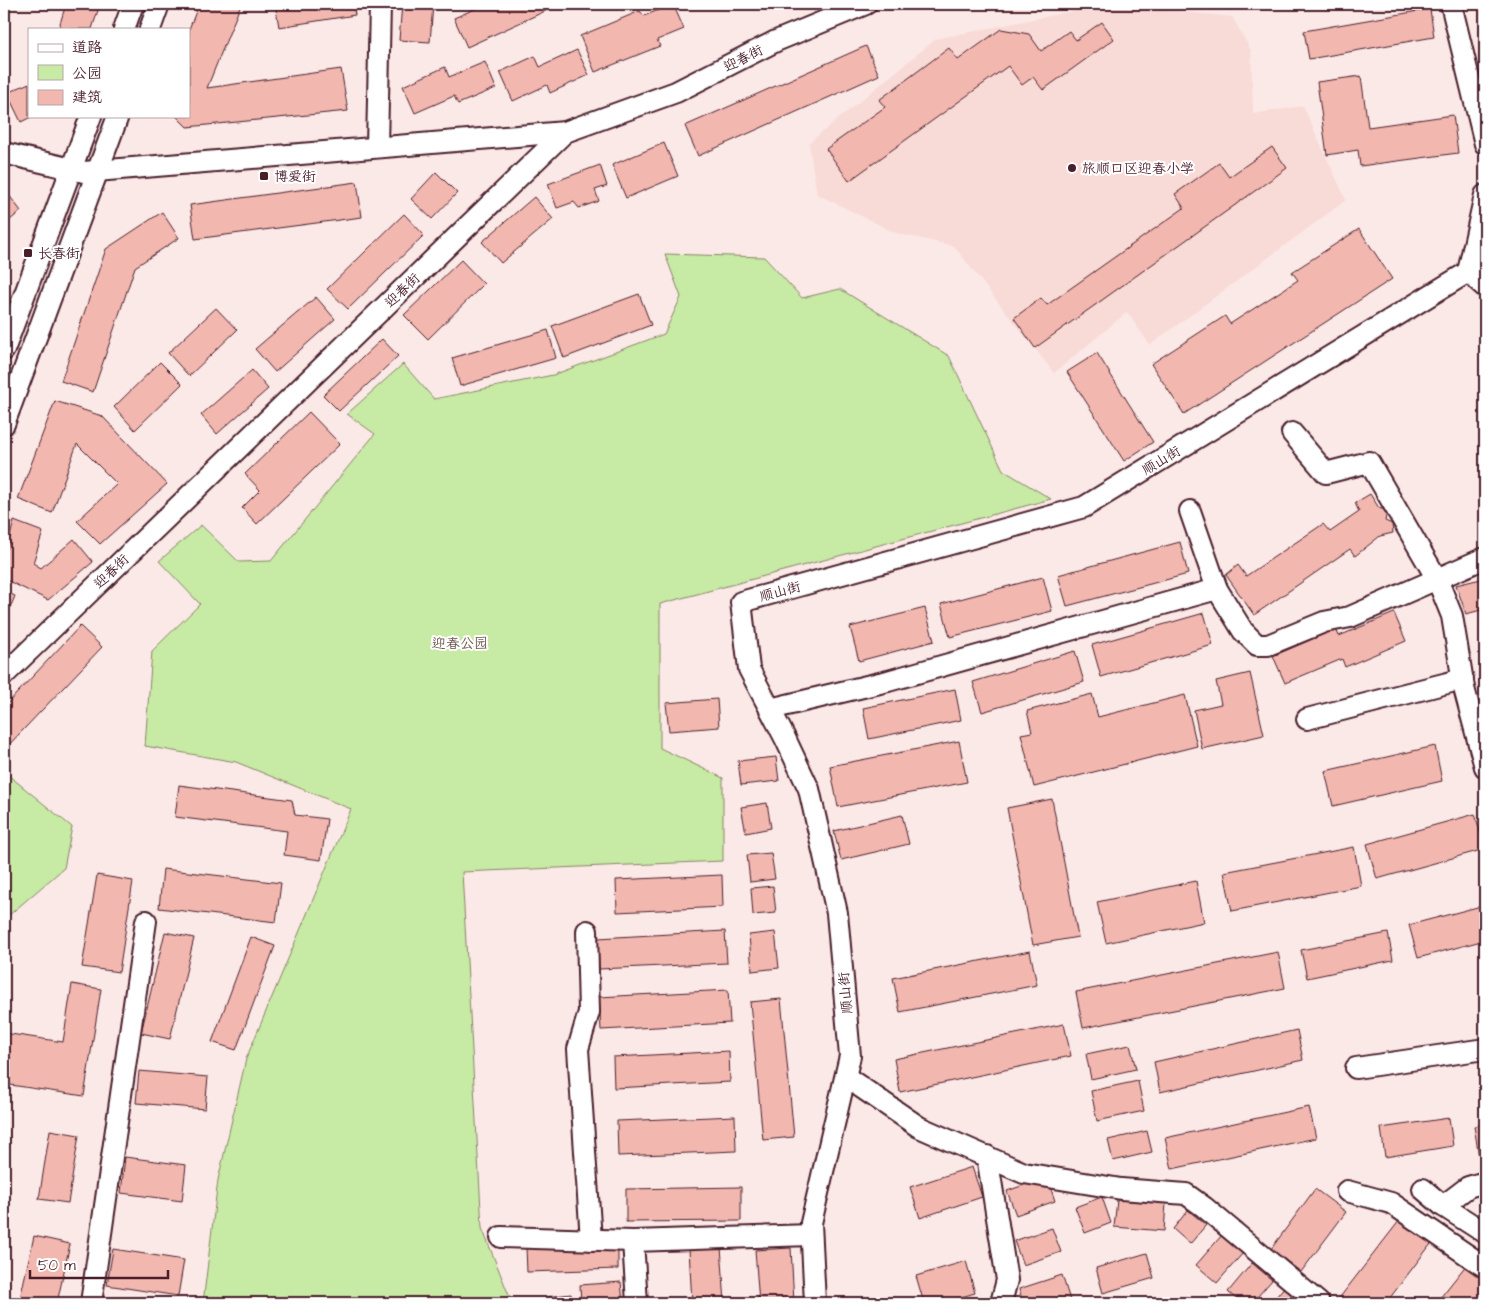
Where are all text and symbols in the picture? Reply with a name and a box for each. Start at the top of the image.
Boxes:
legend [28,28,190,118]
text: 道路 [72,37,102,58]
street label: 迎春街 [720,40,767,77]
text: 公园 [72,63,102,84]
text: 建筑 [72,87,102,108]
place label: 旅顺口区迎春小学 [1082,159,1194,179]
marker: 旅顺口区迎春小学 [1066,162,1078,174]
place label: 博爱街 [274,167,316,187]
marker: 博爱街 [258,170,270,182]
place label: 长春街 [38,244,80,264]
marker: 长春街 [22,247,34,259]
street label: 迎春街 [381,269,425,313]
street label: 顺山街 [1138,441,1185,480]
street label: 迎春街 [90,550,134,594]
street label: 顺山街 [757,577,803,607]
park label: 迎春公园 [432,634,488,654]
street label: 顺山街 [834,971,858,1015]
scale bar [30,1247,168,1279]
text: 50 m [38,1255,76,1276]

